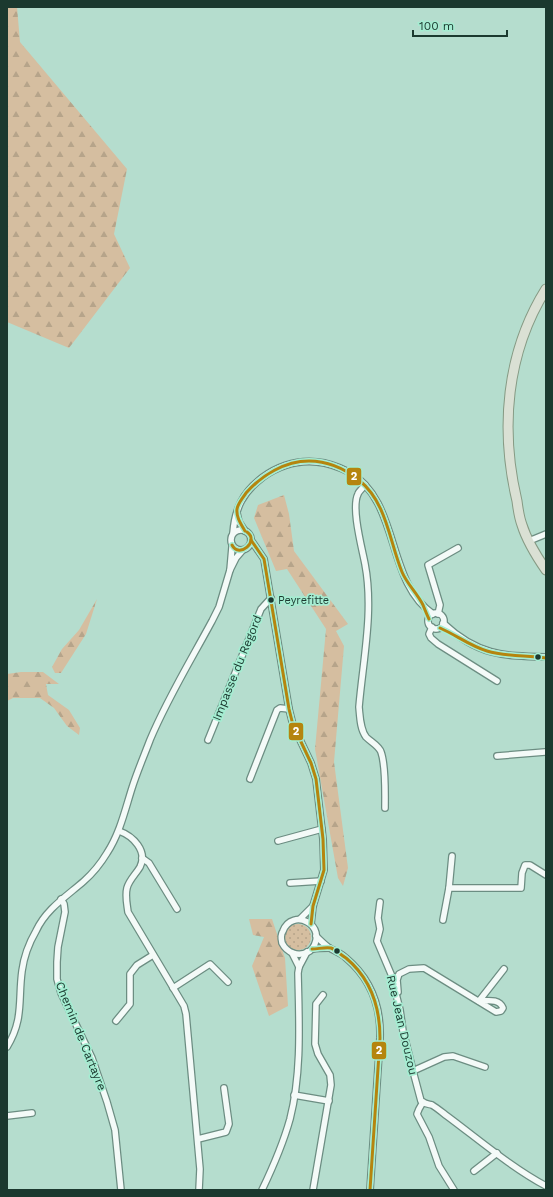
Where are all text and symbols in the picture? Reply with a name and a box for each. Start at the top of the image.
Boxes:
scale bar [413,12,507,38]
text: 100 m [419,19,454,33]
line badge: 2 [346,467,362,486]
text: 2 [351,470,358,483]
place label: Peyrefitte [278,594,329,607]
marker: Peyrefitte [266,595,276,605]
street label: Impasse du Regord [209,613,265,723]
unlabelled marker [533,652,543,662]
line badge: 2 [288,722,304,741]
text: 2 [293,725,300,738]
unlabelled marker [332,946,342,956]
street label: Rue Jean Douzou [384,974,420,1076]
street label: Chemin de Cartayre [53,980,109,1093]
line badge: 2 [371,1041,387,1060]
text: 2 [376,1044,383,1057]

